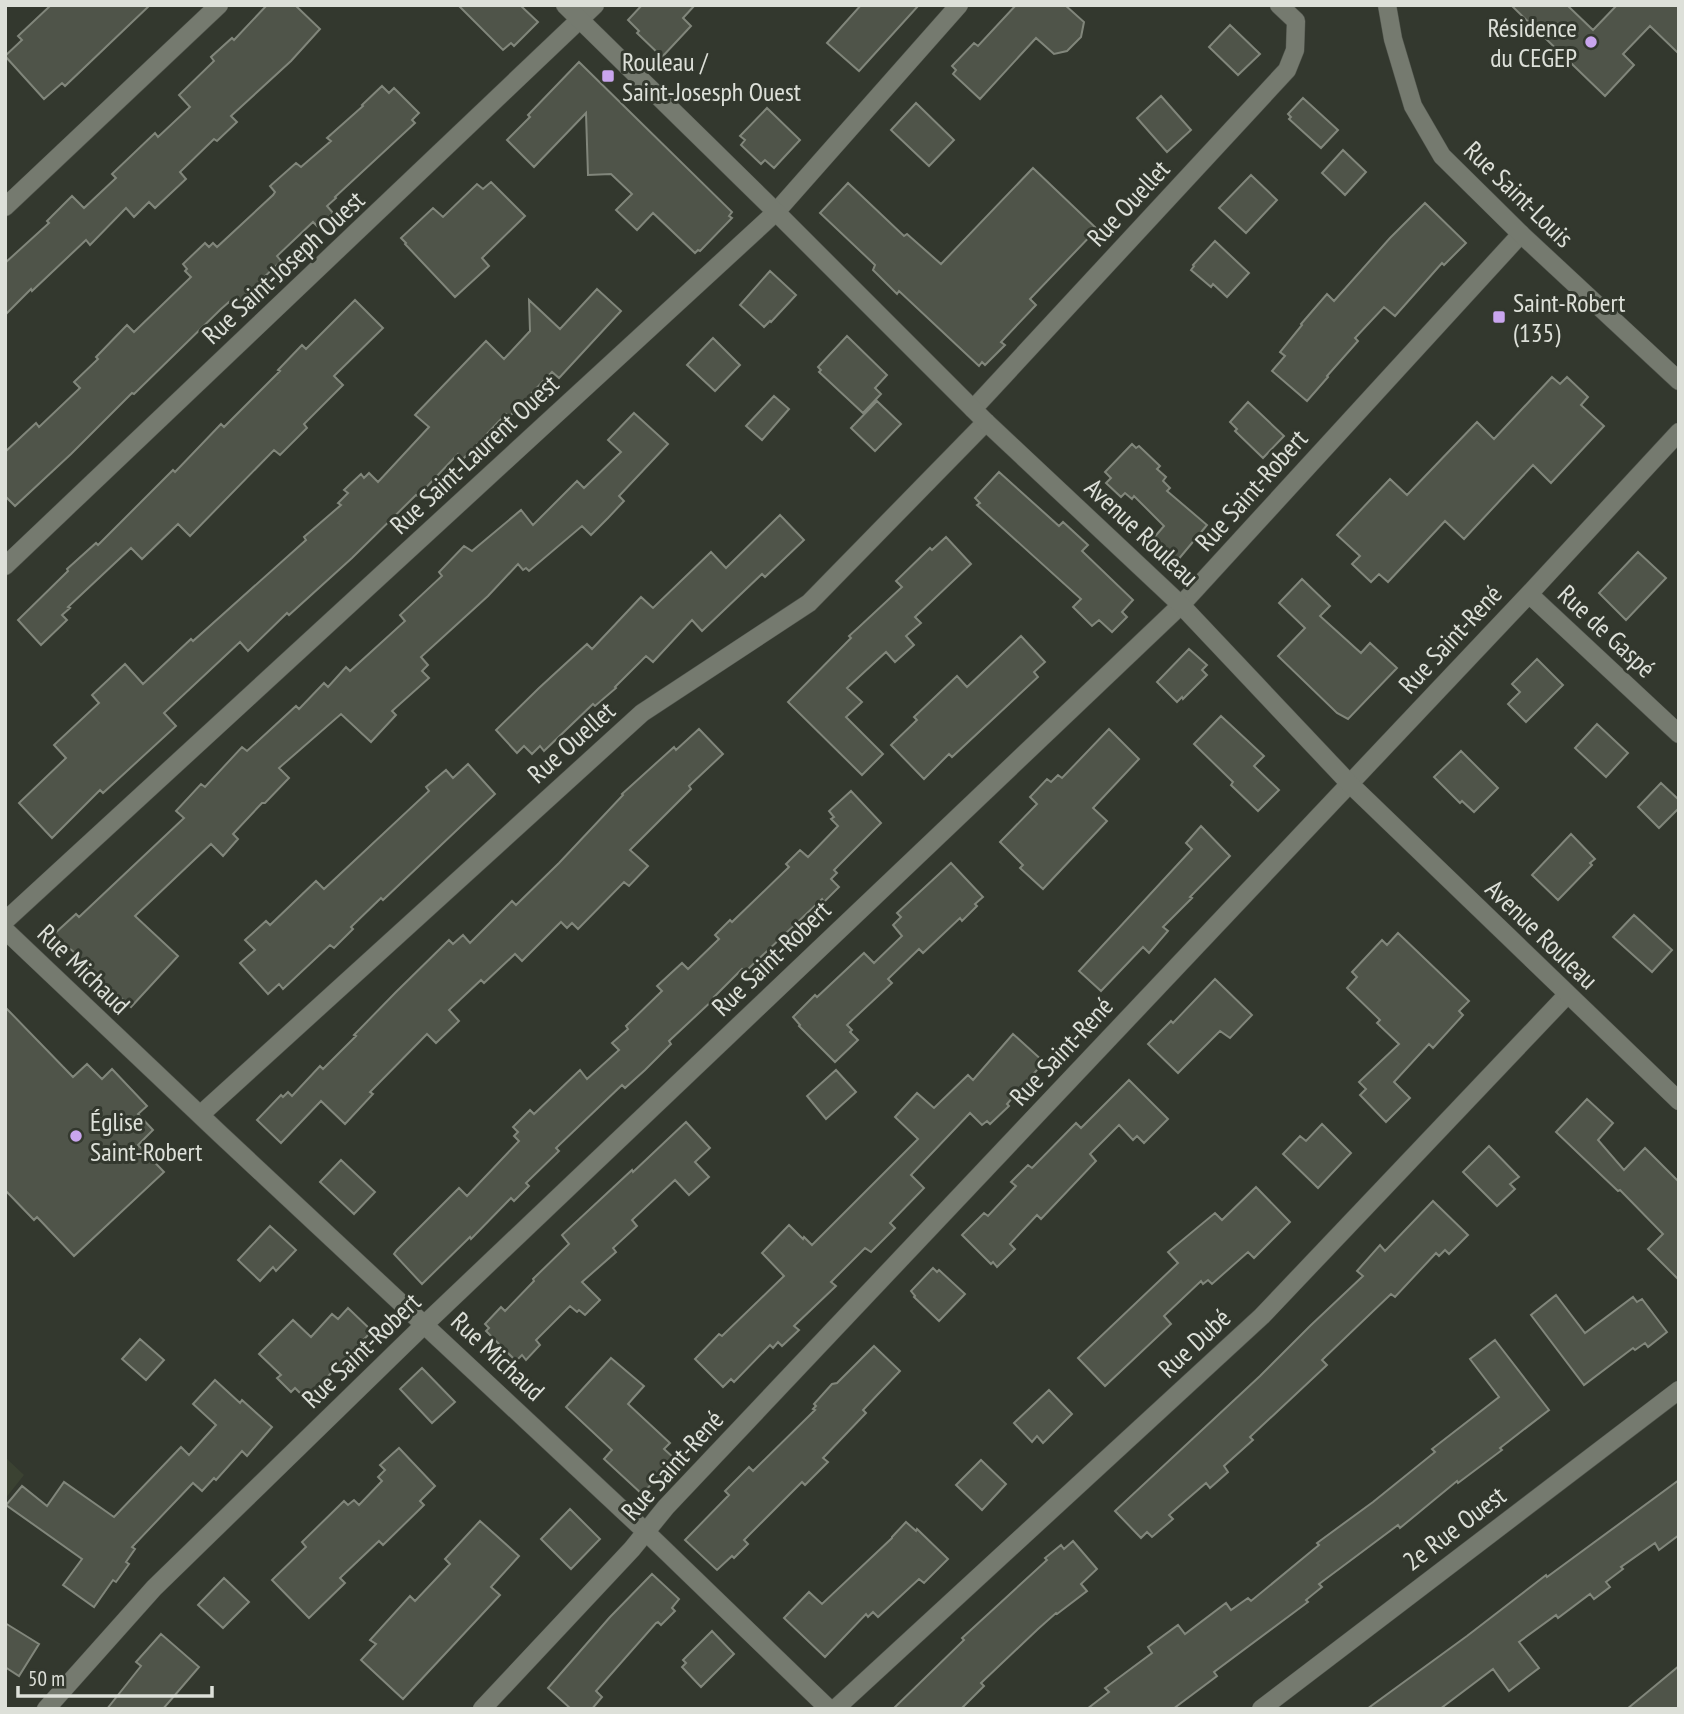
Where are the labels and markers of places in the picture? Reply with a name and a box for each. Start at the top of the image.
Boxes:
place label: Résidence du CEGEP [1487,11,1577,74]
marker: Résidence du CEGEP [1583,34,1599,50]
place label: Rouleau / Saint-Josesph Ouest [622,45,801,108]
marker: Rouleau / Saint-Josesph Ouest [600,68,616,84]
place label: Saint-Robert (135) [1513,286,1625,349]
marker: Saint-Robert (135) [1491,309,1507,325]
place label: Église Saint-Robert [90,1105,202,1168]
marker: Église Saint-Robert [68,1128,84,1144]

